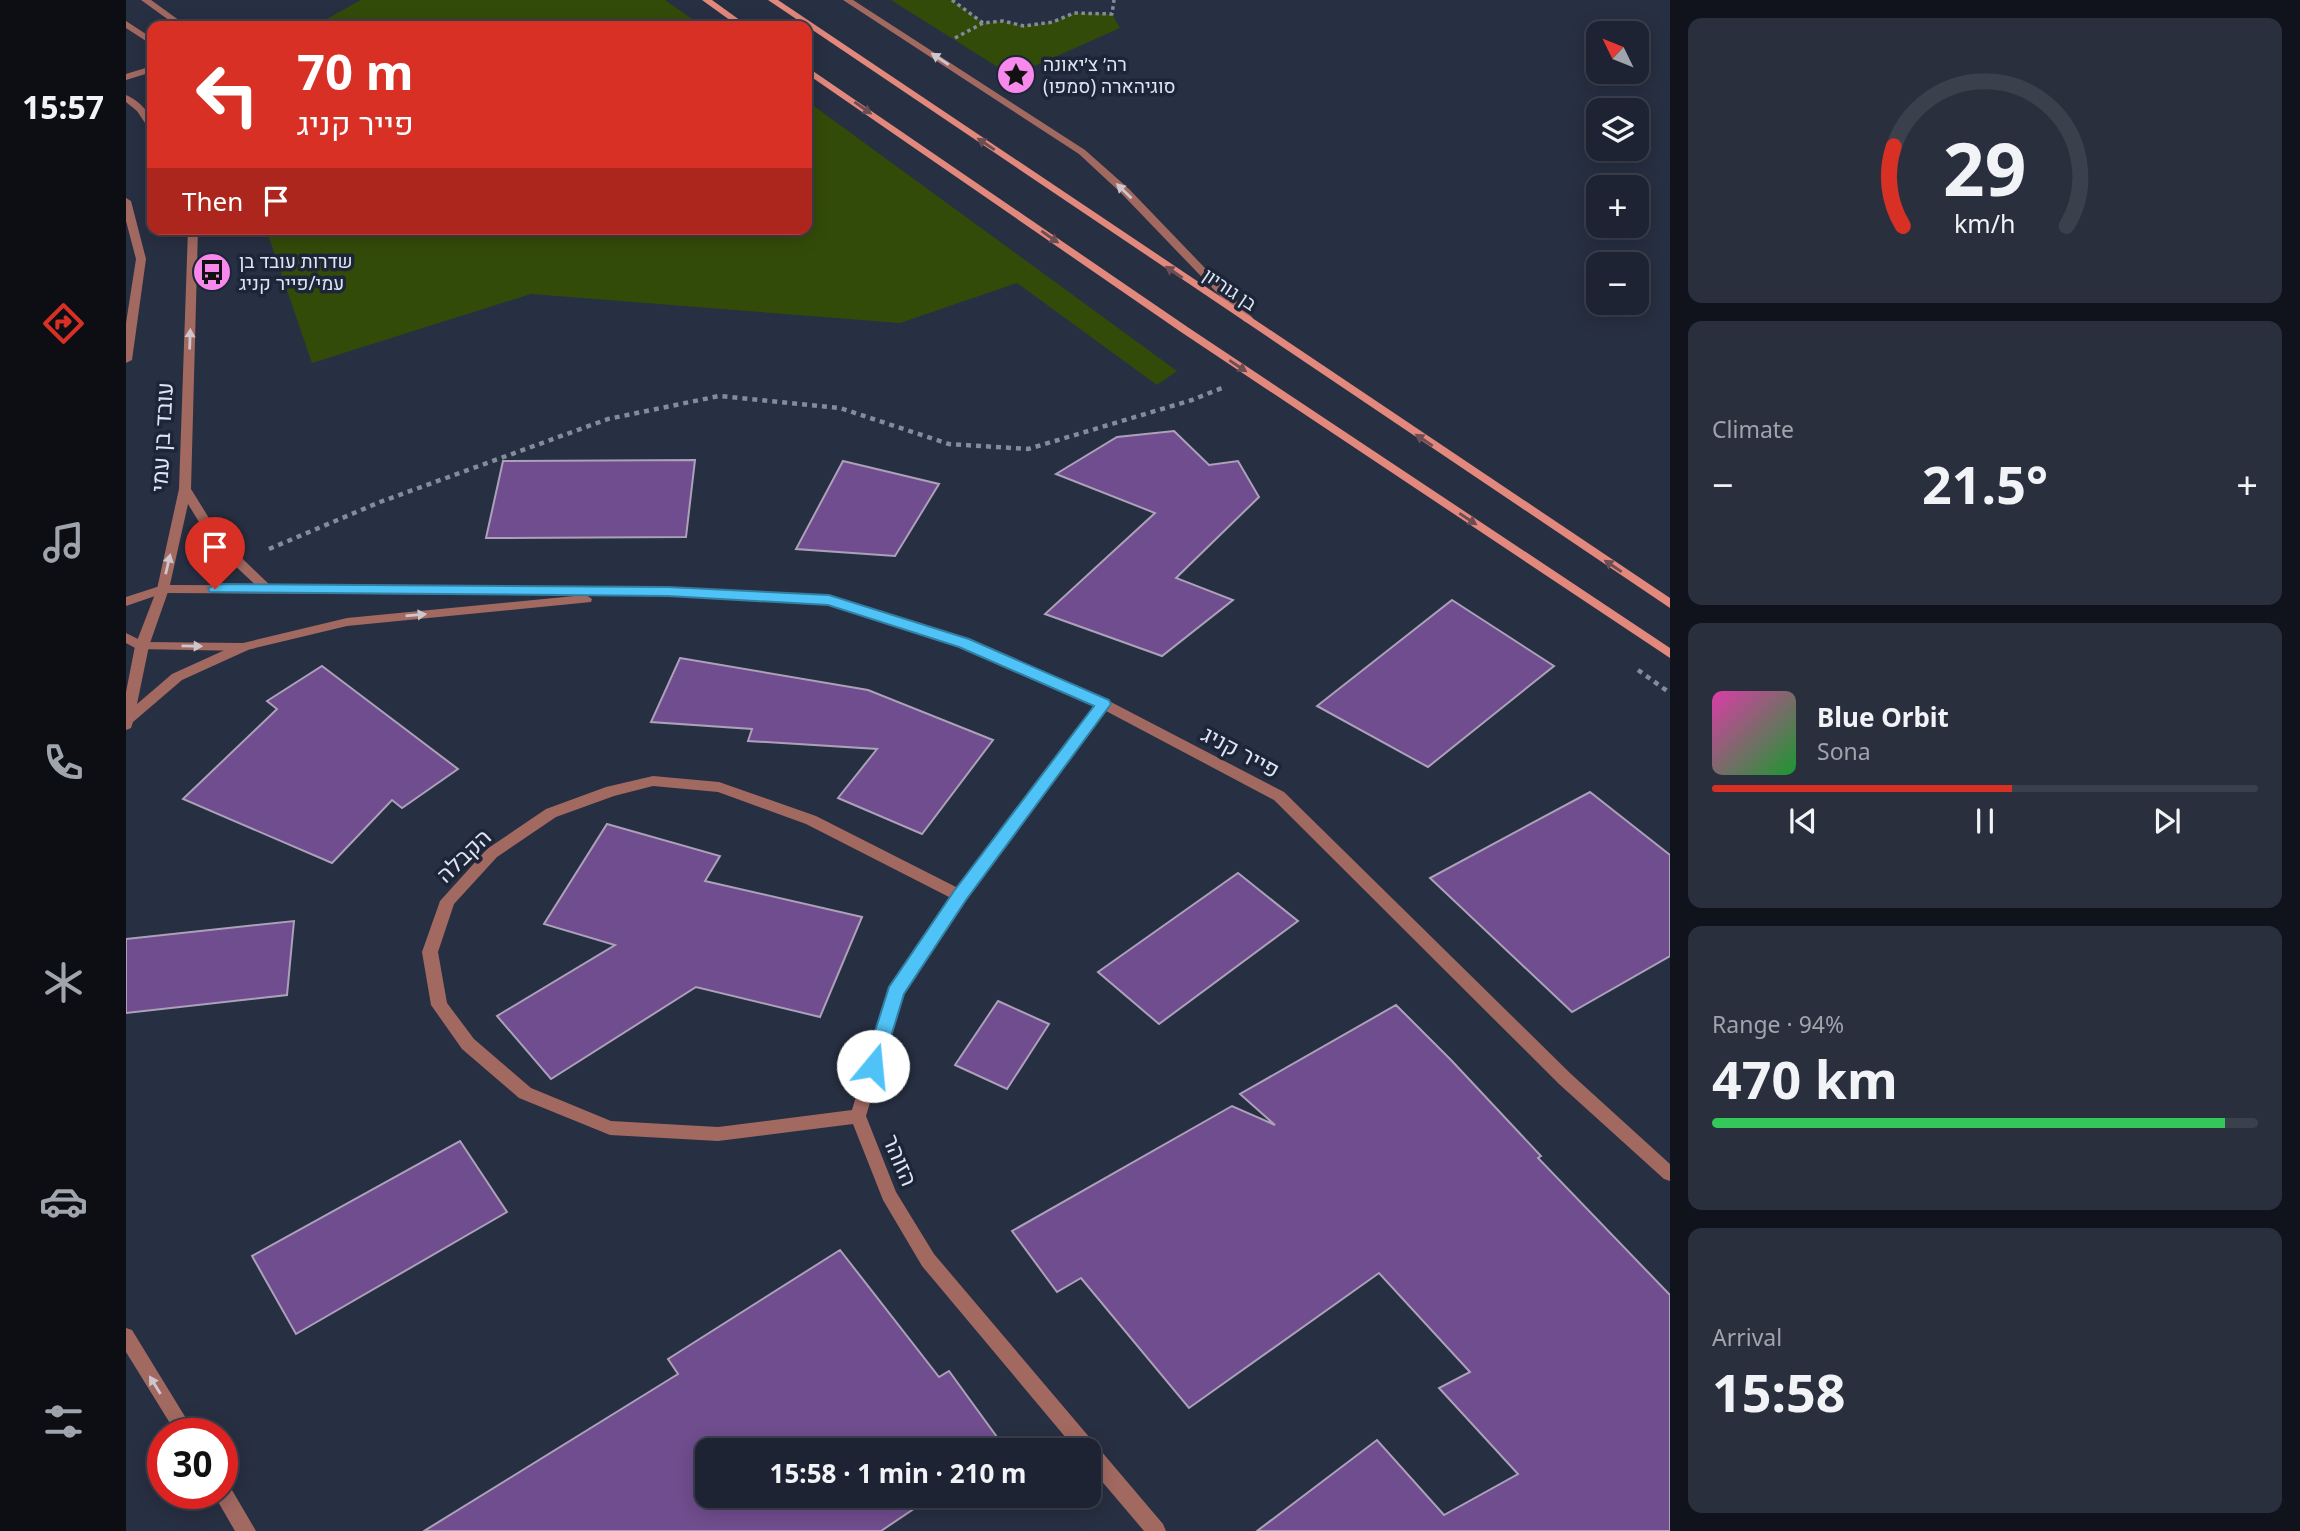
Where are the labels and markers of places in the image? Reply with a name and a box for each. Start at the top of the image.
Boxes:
place label: רה׳ צ׳יאונה (סמפו) סוגיהארה [1043,51,1176,99]
place icon: רה׳ צ׳יאונה (סמפו) סוגיהארה [995,54,1037,96]
place label: שדרות עובד בן עמי/פייר קניג [239,248,353,296]
bus stop icon: שדרות עובד בן עמי/פייר קניג [191,251,233,293]
pin [185,517,245,589]

